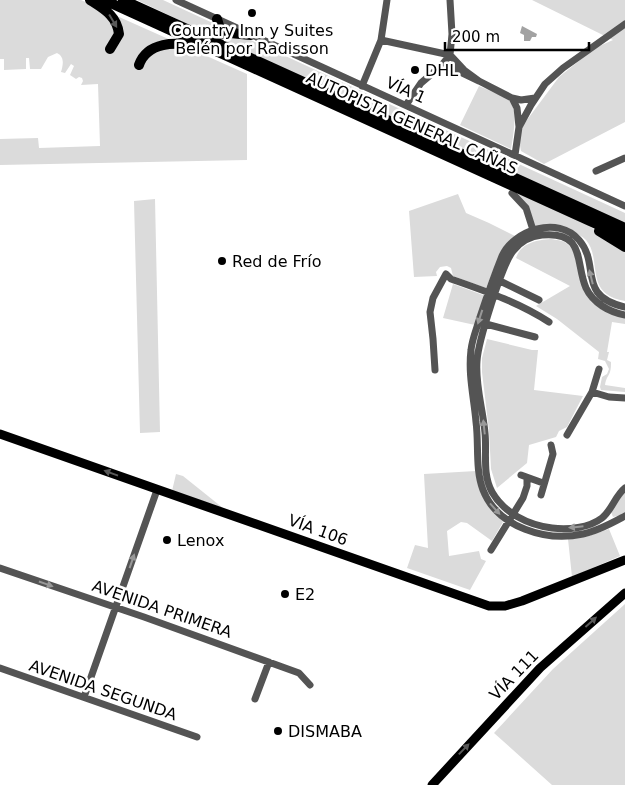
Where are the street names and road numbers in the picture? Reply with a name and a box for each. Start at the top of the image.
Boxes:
street label: AUTOPISTA GENERAL CAÑAS [303,68,521,178]
street label: VÍA 1 [383,73,429,107]
street label: VÍA 106 [286,510,350,550]
street label: AVENIDA PRIMERA [90,576,234,642]
street label: VÍA 111 [486,646,542,704]
street label: AVENIDA SEGUNDA [27,656,179,724]

